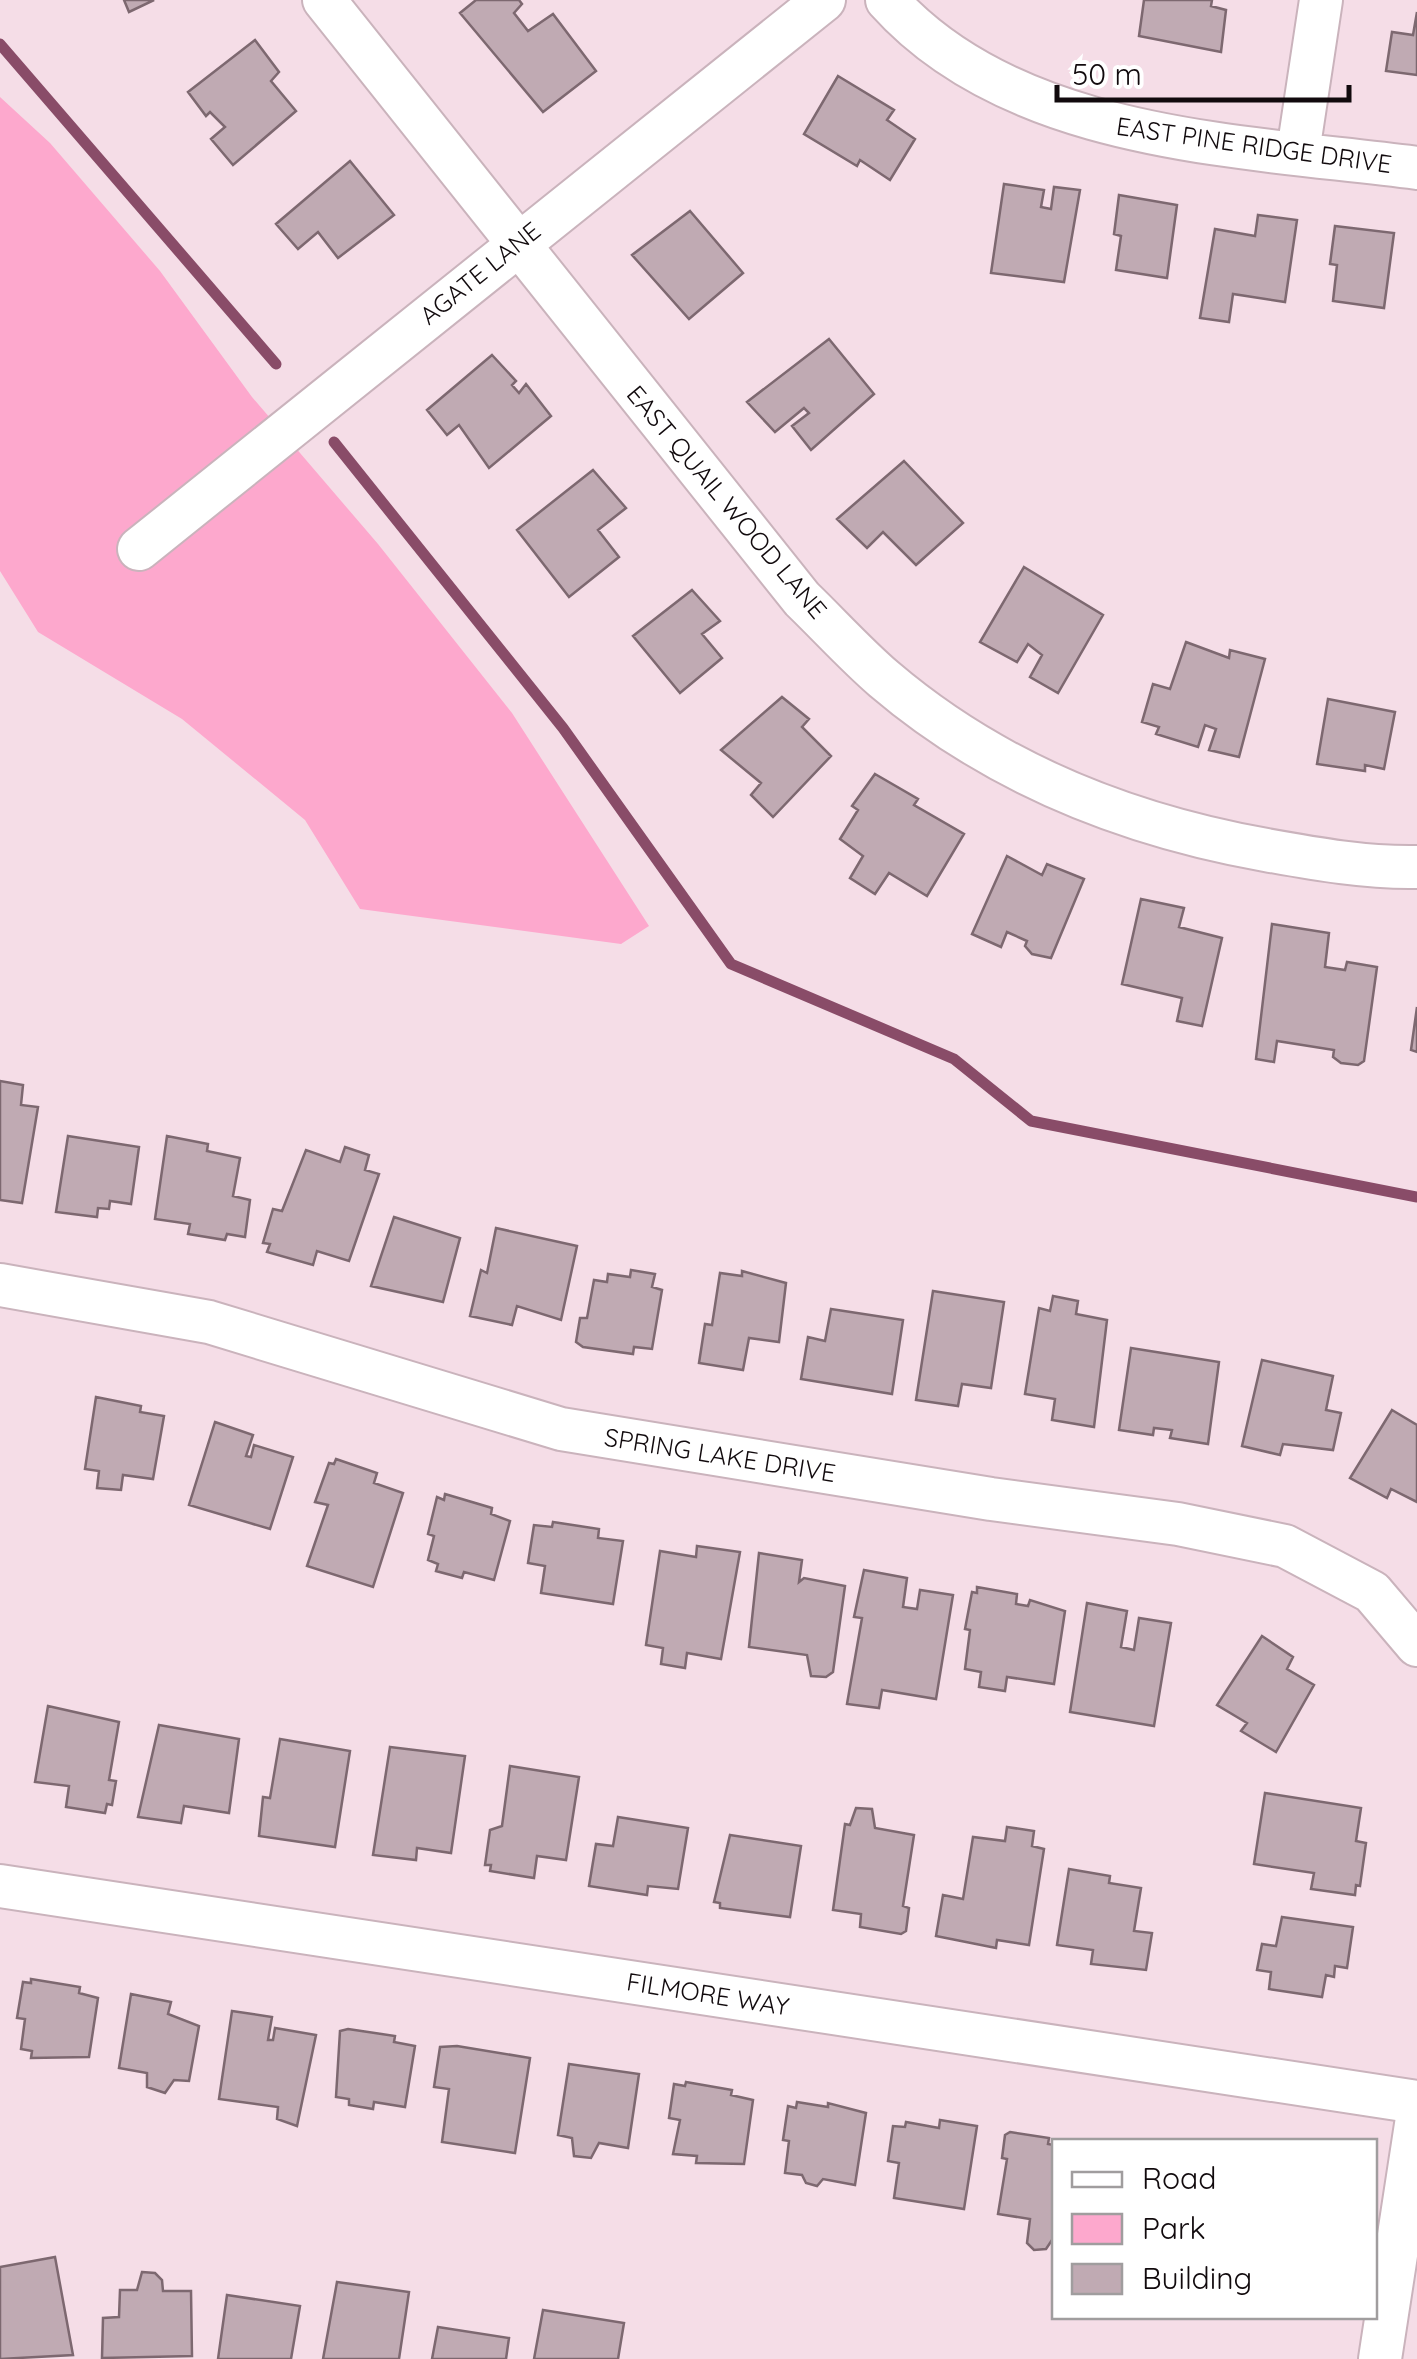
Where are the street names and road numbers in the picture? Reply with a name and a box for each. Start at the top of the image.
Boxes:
street label: EAST PINE RIDGE DRIVE [1114,110,1394,179]
street label: AGATE LANE [413,215,546,331]
street label: EAST QUAIL WOOD LANE [621,379,834,625]
street label: SPRING LAKE DRIVE [602,1421,838,1488]
street label: FILMORE WAY [625,1965,792,2022]

